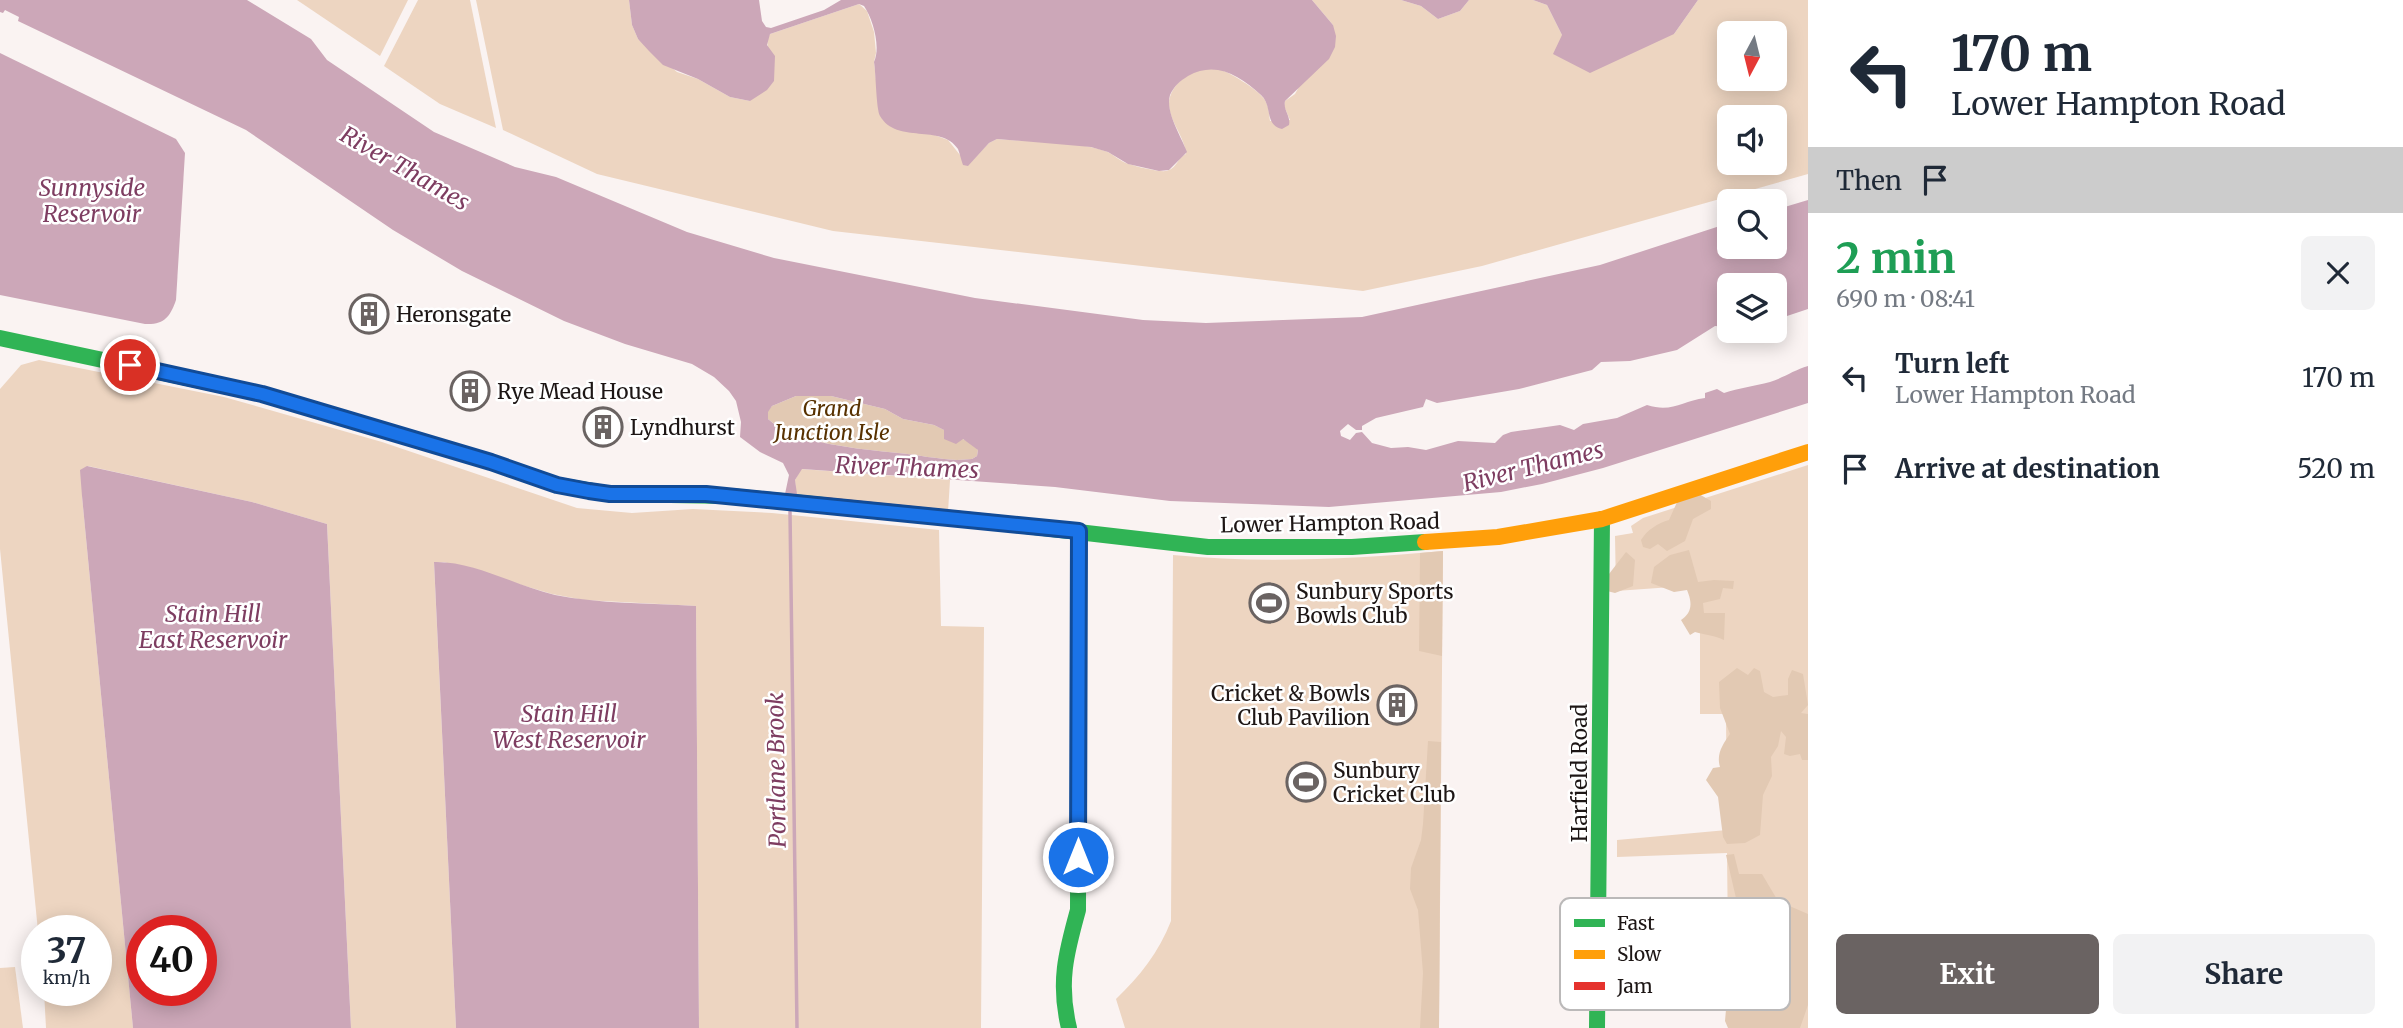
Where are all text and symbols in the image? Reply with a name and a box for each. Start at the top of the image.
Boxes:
north arrow [1717,21,1787,91]
map controls [1717,21,1787,343]
text: 170 m [1951,23,2092,84]
icon: left [1836,28,1927,119]
text: Lower Hampton Road [1951,84,2286,124]
button: sound [1717,105,1787,175]
water label: River Thames [336,120,474,216]
icon: arrive [1916,161,1954,199]
text: Then [1836,164,1902,197]
water label: Sunnyside Reservoir [39,173,145,228]
button: search [1717,189,1787,259]
text: 2 min [1836,232,1956,284]
button: close [2301,236,2375,310]
button: layers [1717,273,1787,343]
text: 690 m · 08:41 [1836,284,1975,313]
building icon: Heronsgate [348,293,390,335]
place label: Heronsgate [396,301,511,328]
pin [100,335,160,395]
icon: arrive [111,346,149,384]
text: Turn left [1895,347,2009,380]
icon: left [1836,359,1874,397]
text: 170 m [2302,361,2375,394]
building icon: Rye Mead House [449,370,491,412]
place label: Rye Mead House [497,378,663,405]
text: Lower Hampton Road [1895,380,2136,409]
park label: Grand Junction Isle [772,395,890,446]
building icon: Lyndhurst [582,406,624,448]
place label: Lyndhurst [630,414,735,441]
water label: River Thames [1460,435,1606,497]
water label: River Thames [835,450,979,484]
icon: arrive [1836,450,1874,488]
text: Arrive at destination [1895,452,2160,485]
text: 520 m [2297,452,2375,485]
street label: Lower Hampton Road [1220,508,1440,538]
place label: Sunbury Sports Bowls Club [1296,578,1454,629]
sports icon: Sunbury Sports Bowls Club [1248,582,1290,624]
water label: Stain Hill East Reservoir [139,599,288,654]
place label: Cricket & Bowls Club Pavilion [1211,680,1370,731]
building icon: Cricket & Bowls Club Pavilion [1376,684,1418,726]
water label: Portlane Brook [760,692,792,848]
water label: Stain Hill West Reservoir [493,699,646,754]
street label: Harfield Road [1566,703,1593,842]
place label: Sunbury Cricket Club [1333,757,1455,808]
sports icon: Sunbury Cricket Club [1285,761,1327,803]
position arrow [1041,820,1115,894]
legend [1560,898,1790,1010]
text: Fast [1617,911,1655,935]
speed limit sign: 40 [126,915,217,1006]
text: 37 [47,929,86,973]
button: Exit [1836,934,2099,1014]
button: Share [2113,934,2375,1014]
text: Slow [1617,942,1662,966]
text: km/h [43,966,90,989]
text: Jam [1616,974,1653,998]

